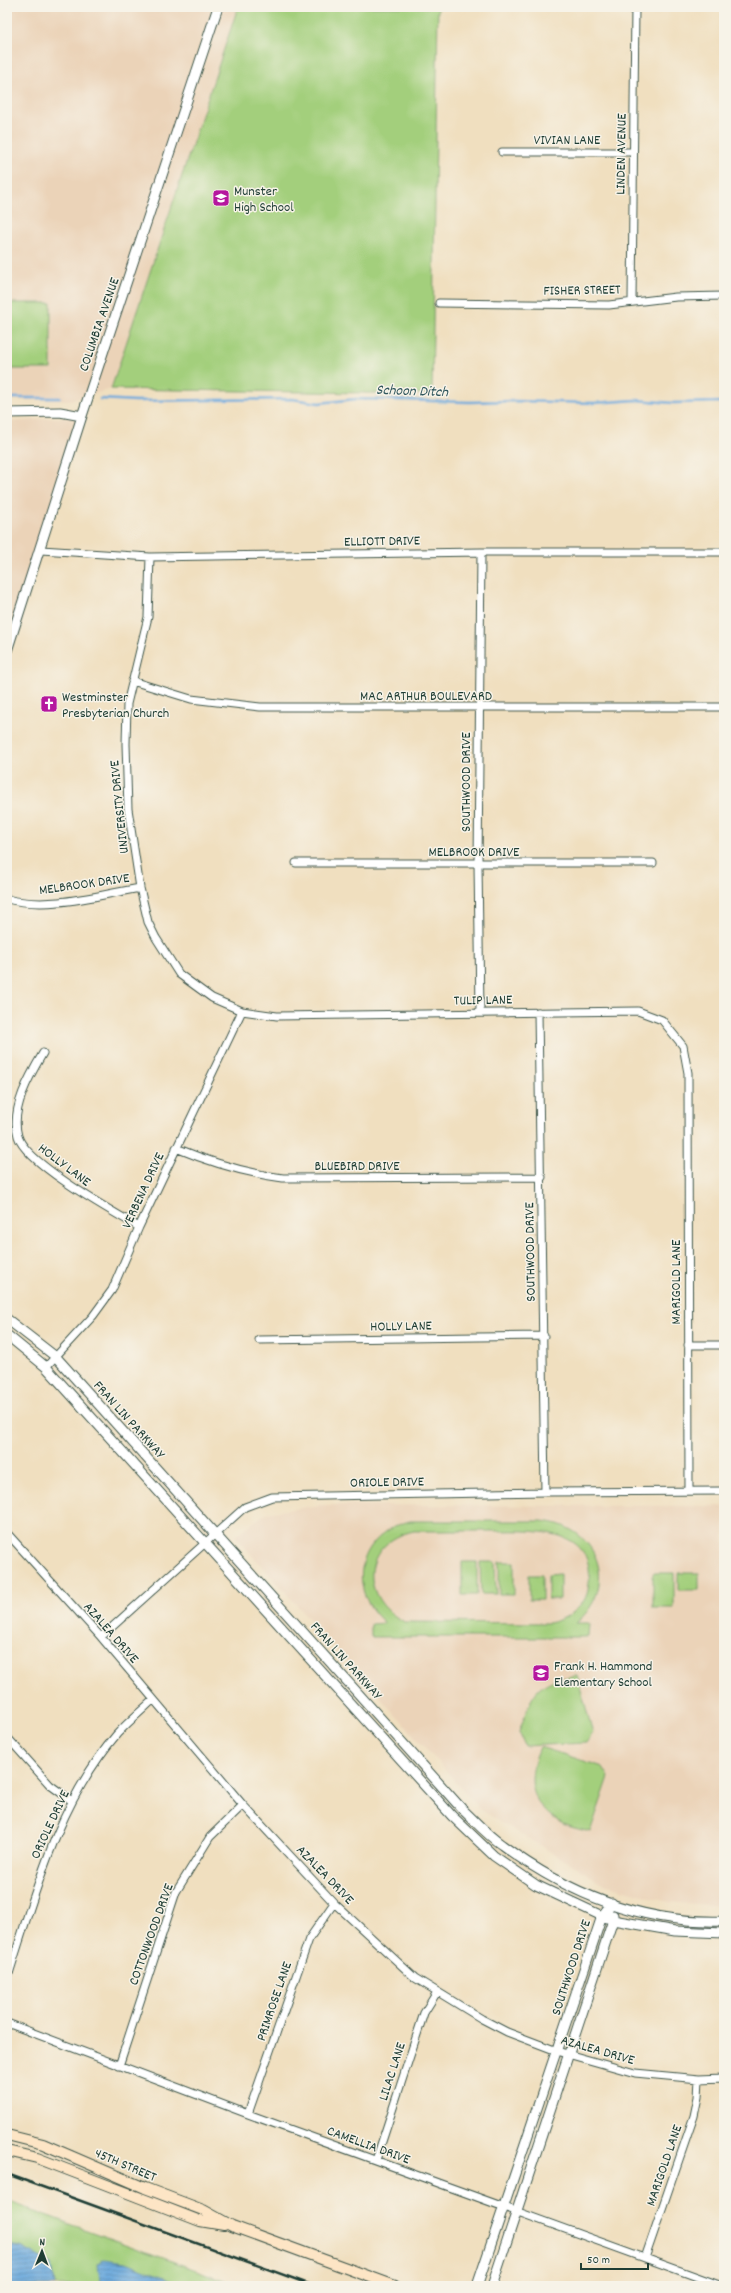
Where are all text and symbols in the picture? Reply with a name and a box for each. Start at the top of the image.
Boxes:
street label: LINDEN AVENUE [611,113,633,195]
street label: VIVIAN LANE [534,131,601,151]
place label: Munster High School [234,182,294,218]
school or university icon: Munster High School [211,188,231,208]
street label: COLUMBIA AVENUE [74,274,126,374]
street label: FISHER STREET [543,280,621,302]
water label: Schoon Ditch [375,380,449,404]
street label: ELLIOTT DRIVE [344,531,421,553]
street label: MAC ARTHUR BOULEVARD [360,687,492,707]
place label: Westminster Presbyterian Church [62,688,169,724]
church icon: Westminster Presbyterian Church [39,694,59,714]
street label: SOUTHWOOD DRIVE [457,731,477,832]
street label: UNIVERSITY DRIVE [105,758,135,854]
street label: MELBROOK DRIVE [429,843,520,863]
street label: MELBROOK DRIVE [38,869,131,901]
street label: TULIP LANE [454,990,513,1012]
street label: HOLLY LANE [33,1139,95,1193]
street label: VERBENA DRIVE [117,1149,171,1232]
street label: BLUEBIRD DRIVE [314,1157,400,1177]
street label: SOUTHWOOD DRIVE [520,1201,542,1302]
street label: MARIGOLD LANE [667,1239,687,1324]
street label: HOLLY LANE [370,1316,433,1338]
street label: FRAN LIN PARKWAY [88,1377,170,1465]
street label: ORIOLE DRIVE [350,1472,425,1494]
street label: AZALEA DRIVE [78,1598,143,1669]
street label: FRAN LIN PARKWAY [305,1618,387,1706]
place label: Frank H. Hammond Elementary School [554,1657,653,1693]
school or university icon: Frank H. Hammond Elementary School [531,1663,551,1683]
street label: ORIOLE DRIVE [26,1787,76,1863]
street label: AZALEA DRIVE [291,1841,359,1910]
street label: COTTONWOOD DRIVE [124,1880,180,1988]
street label: SOUTHWOOD DRIVE [547,1916,597,2018]
street label: PRIMROSE LANE [252,1959,298,2044]
street label: AZALEA DRIVE [558,2031,637,2071]
street label: LILAC LANE [374,2039,412,2103]
street label: CAMELLIA DRIVE [324,2122,413,2170]
street label: MARIGOLD LANE [642,2122,688,2209]
street label: 45TH STREET [91,2144,159,2188]
north arrow [22,2231,62,2271]
text: N [39,2235,46,2251]
scale bar [581,2245,648,2271]
text: 50 m [587,2252,610,2269]

